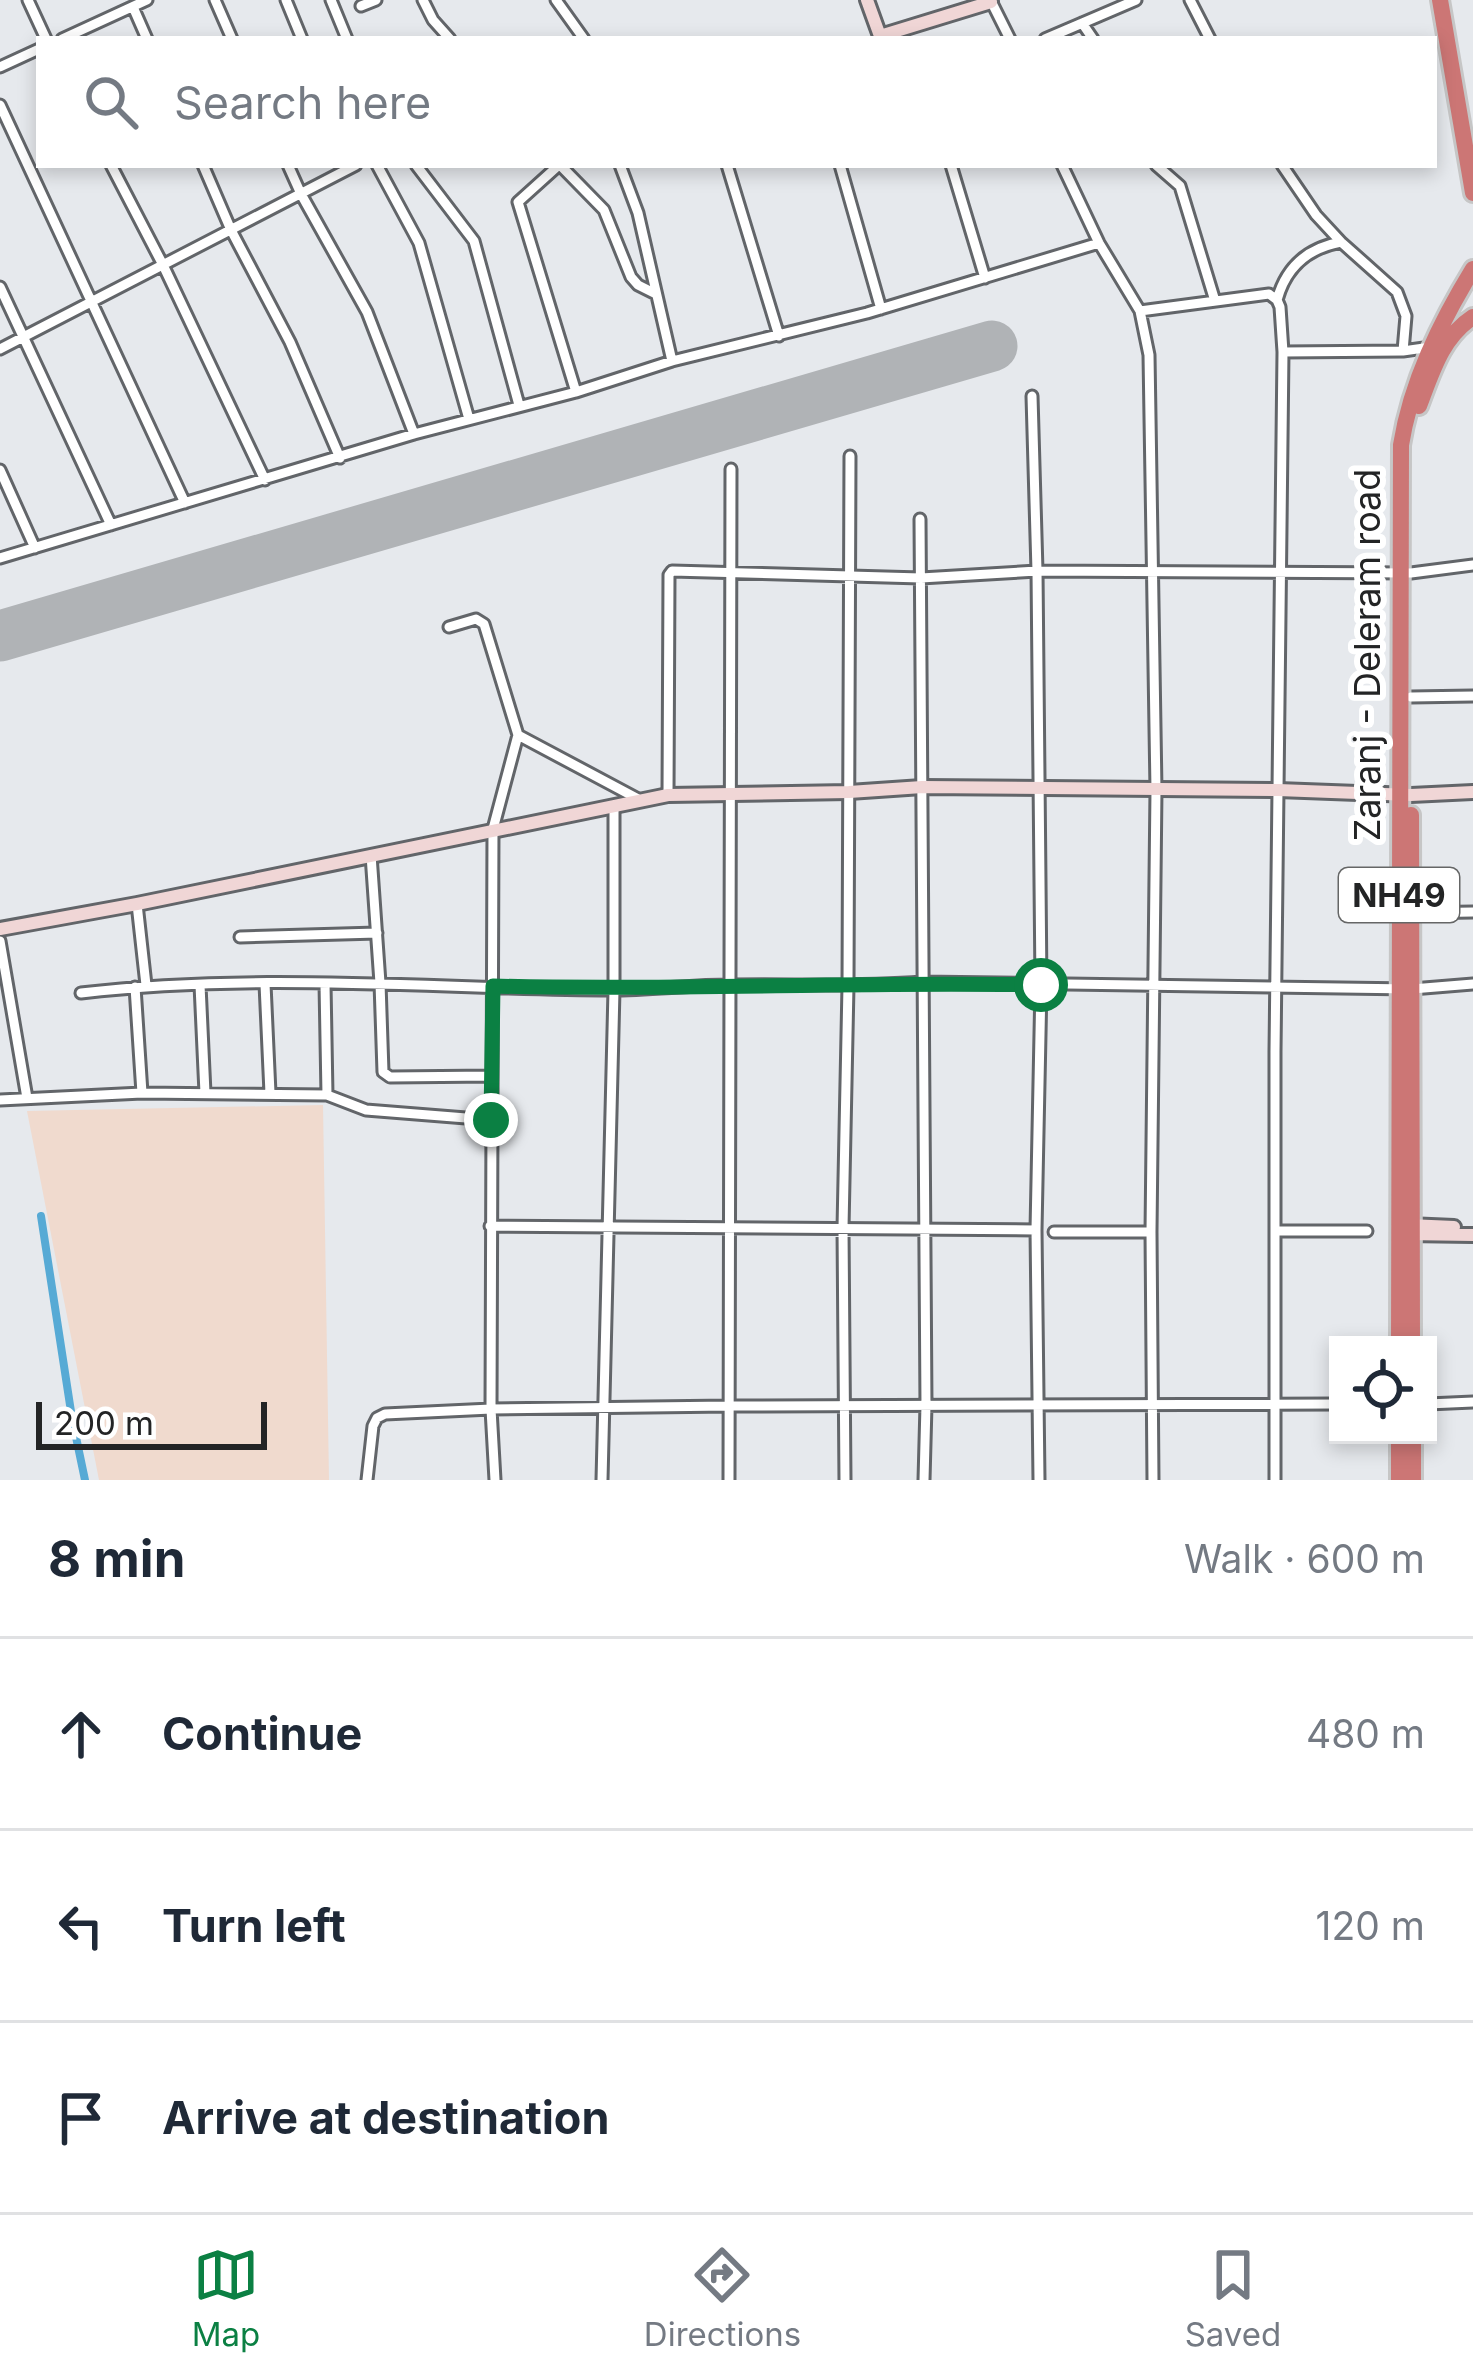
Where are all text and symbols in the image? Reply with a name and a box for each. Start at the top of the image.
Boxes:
search box [36,36,1437,168]
icon: search [78,69,144,135]
text: Search here [174,75,431,130]
street label: Zaranj - Deleram road [1345,469,1389,841]
road number: NH49 [1339,868,1459,922]
route start [1014,958,1068,1012]
route end [464,1093,518,1147]
map controls [1329,1336,1437,1444]
button: locate [1329,1336,1437,1444]
scale bar [36,1396,267,1449]
text: 200 m [54,1403,154,1443]
text: 8 min [48,1528,185,1589]
text: Walk · 600 m [1184,1535,1425,1582]
icon: ahead [48,1701,114,1767]
text: Continue [162,1706,362,1761]
text: 480 m [1306,1710,1425,1757]
icon: left [48,1893,114,1959]
text: Turn left [162,1898,346,1953]
text: 120 m [1316,1902,1425,1949]
icon: arrive [48,2085,114,2151]
text: Arrive at destination [162,2090,609,2145]
tab: Map [192,2242,260,2354]
tab: Directions [644,2242,801,2354]
tab: Saved [1185,2242,1281,2354]

